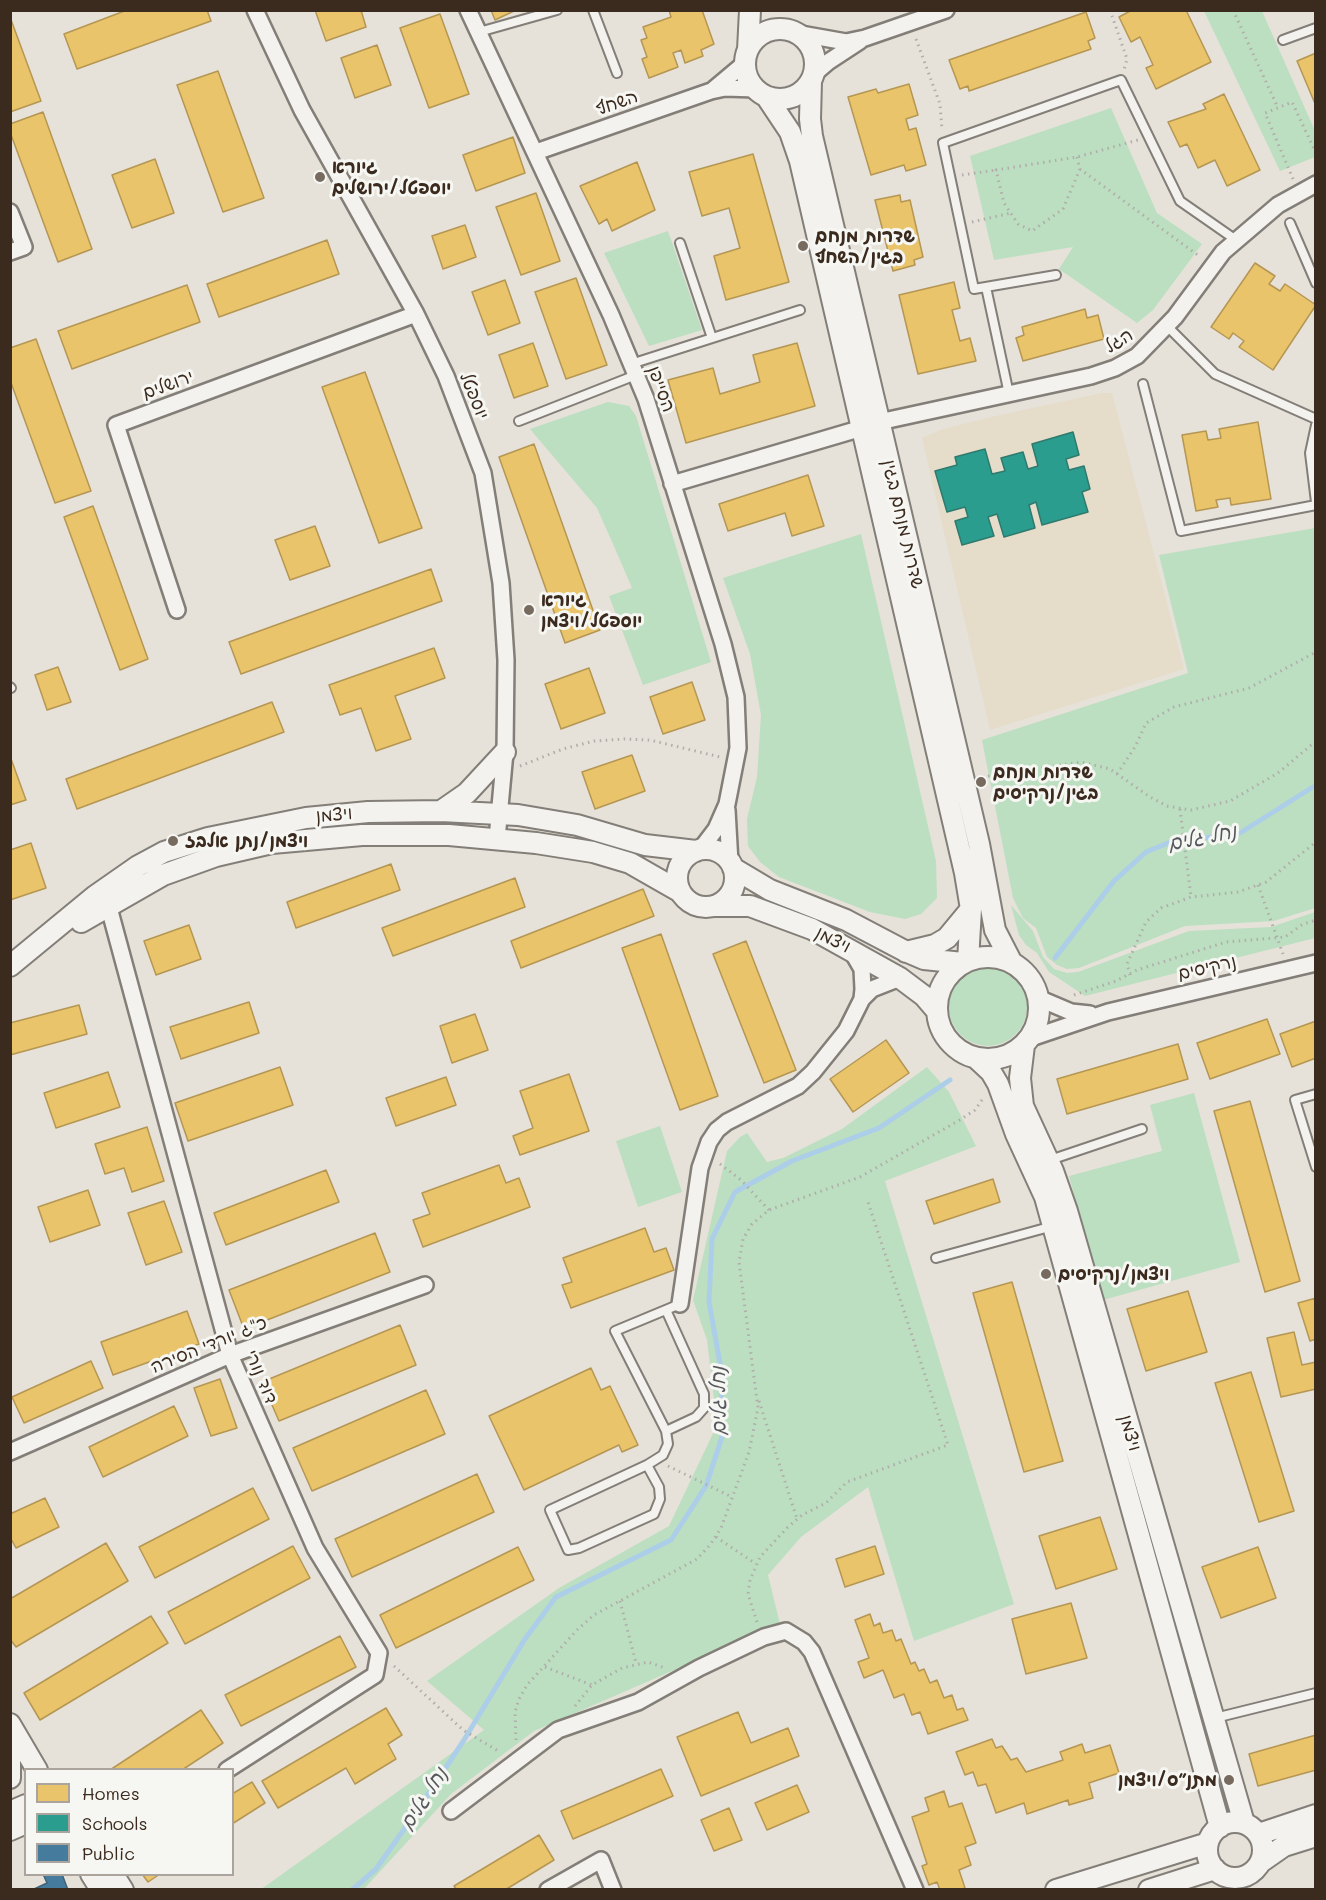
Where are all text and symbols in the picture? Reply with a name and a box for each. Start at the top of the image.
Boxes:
street label: השחף [593,86,641,120]
place label: גיורא יוספטל/ירושלים [332,156,451,198]
marker: גיורא יוספטל/ירושלים [313,170,327,184]
place label: שדרות מנחם בגין/השחף [815,225,915,268]
marker: שדרות מנחם בגין/השחף [796,239,810,253]
street label: הגל [1101,324,1137,358]
street label: הסייפן [643,363,679,415]
street label: ירושלים [139,366,197,404]
street label: יוספטל [455,369,493,423]
street label: שדרות מנחם בגין [878,457,928,591]
place label: גיורא יוספטל/ויצמן [541,589,642,632]
marker: גיורא יוספטל/ויצמן [522,603,536,617]
place label: שדרות מנחם בגין/נרקיסים [993,761,1099,804]
marker: שדרות מנחם בגין/נרקיסים [974,775,988,789]
street label: ויצמן [315,803,353,827]
water label: נחל גלים [1166,820,1238,856]
place label: ויצמן/נתן אלבז [185,830,308,852]
marker: ויצמן/נתן אלבז [166,834,180,848]
street label: ויצמן [812,922,854,958]
street label: נרקיסים [1176,951,1238,985]
place label: ויצמן/נרקיסים [1058,1263,1169,1285]
marker: ויצמן/נרקיסים [1039,1267,1053,1281]
street label: כ"ג יורדי הסירה [148,1312,270,1378]
street label: דוד נורי [240,1347,282,1407]
water label: נחל גלים [706,1366,732,1436]
street label: ויצמן [1115,1412,1145,1454]
water label: נחל גלים [395,1763,453,1835]
legend [24,1768,234,1876]
place label: מתנ״ס/ויצמן [1118,1769,1217,1791]
marker: מתנ״ס/ויצמן [1222,1773,1236,1787]
text: Homes [82,1781,140,1805]
text: Schools [82,1811,147,1835]
text: Public [82,1841,135,1865]

